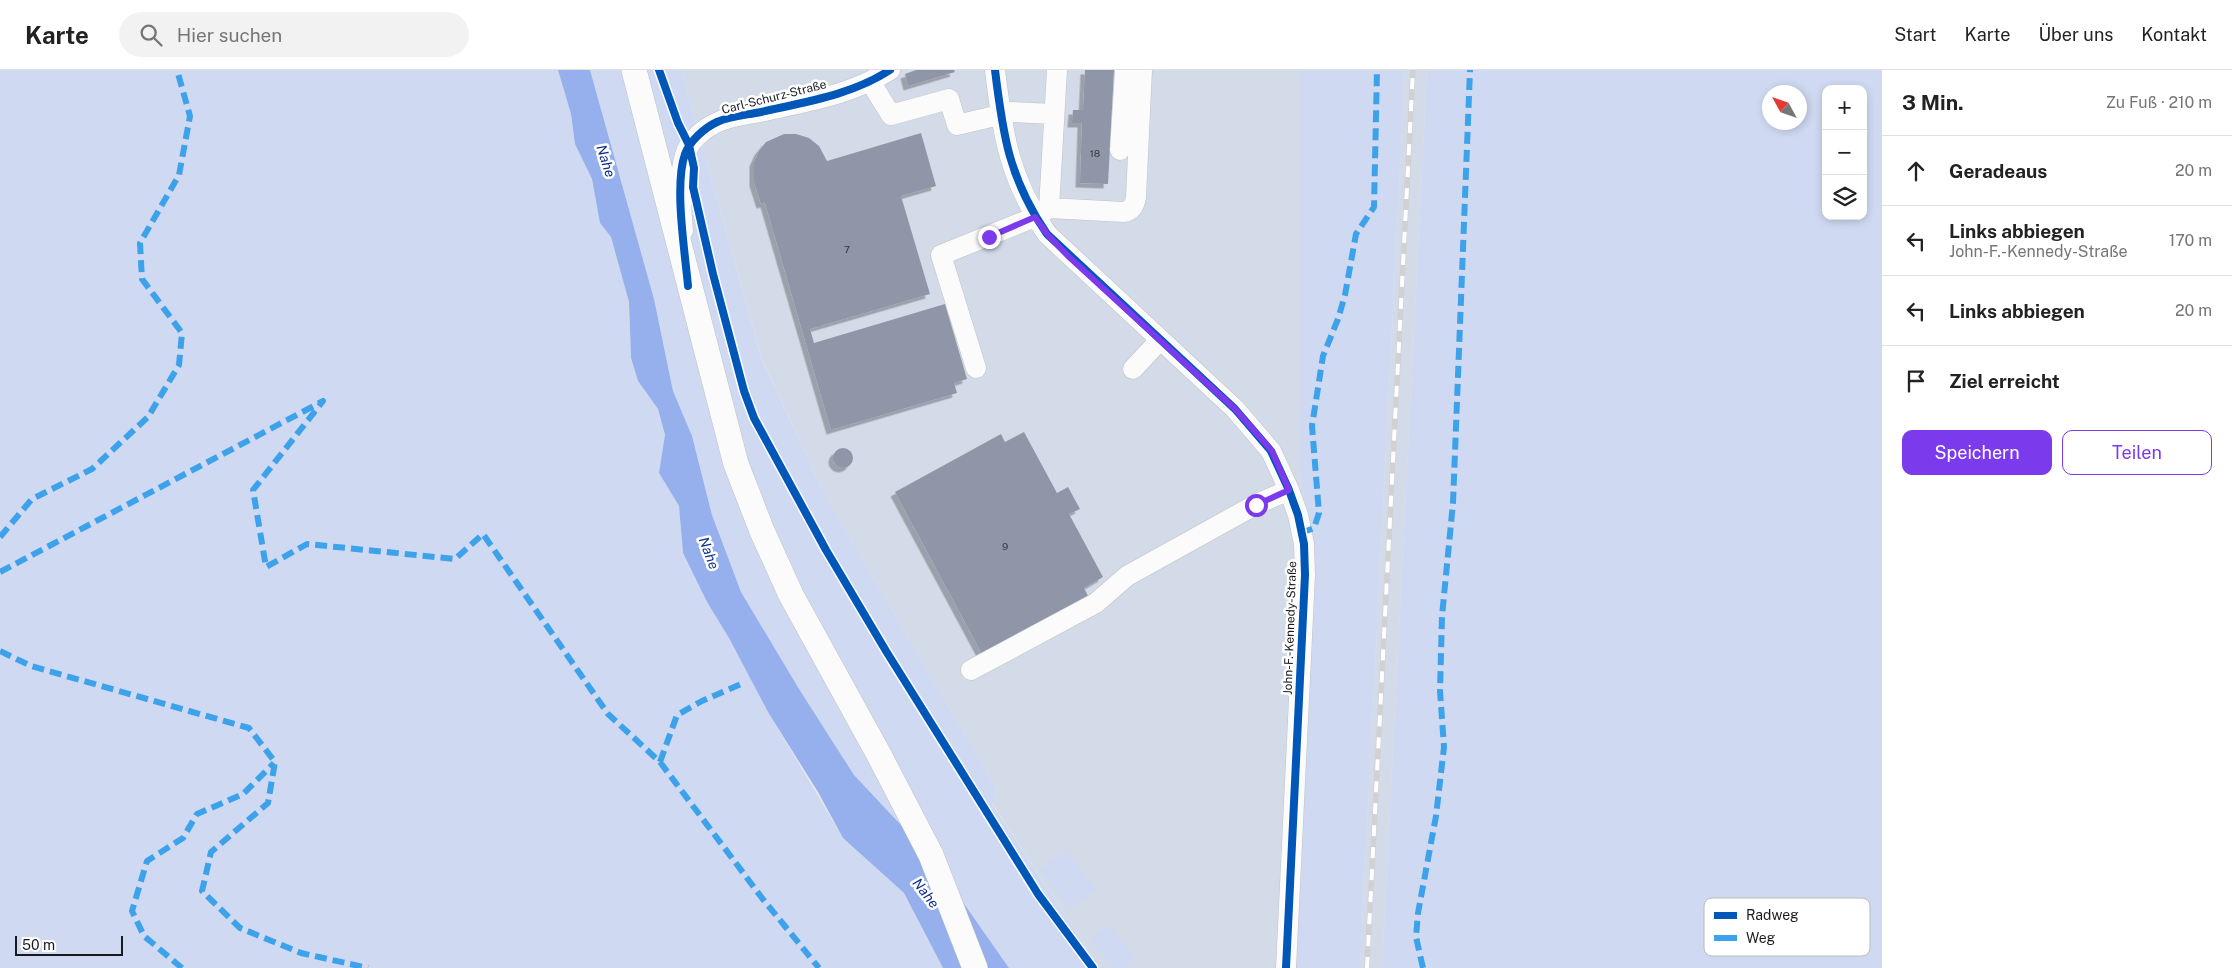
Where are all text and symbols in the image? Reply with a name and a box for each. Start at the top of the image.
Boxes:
search box [119,12,469,57]
text: Karte [25,21,89,49]
icon: search [137,21,165,49]
text: Hier suchen [177,24,282,46]
text: Start [1894,24,1937,45]
text: Karte [1965,24,2010,45]
text: Über uns [2038,24,2113,45]
text: Kontakt [2141,24,2207,45]
street label: Carl-Schurz-Straße [720,77,828,117]
north arrow [1762,85,1807,130]
map controls [1822,85,1867,220]
button: + [1822,85,1867,130]
text: 3 Min. [1902,90,1964,115]
text: Zu Fuß · 210 m [2106,93,2212,112]
button: − [1822,130,1867,175]
water label: Nahe [593,143,619,180]
house number: 18 [1090,147,1100,159]
icon: ahead [1902,157,1930,185]
text: Geradeaus [1949,160,2047,182]
text: 20 m [2175,161,2212,180]
button: layers [1822,175,1867,220]
text: Links abbiegen [1949,220,2085,242]
route end [978,226,1001,249]
icon: left [1902,227,1930,255]
text: 170 m [2169,231,2212,250]
text: John-F.-Kennedy-Straße [1949,242,2128,261]
house number: 7 [844,243,850,255]
icon: left [1902,297,1930,325]
text: Links abbiegen [1949,300,2085,322]
text: 20 m [2175,301,2212,320]
icon: arrive [1902,367,1930,395]
text: Ziel erreicht [1949,370,2060,392]
button: Speichern [1902,430,2052,475]
button: Teilen [2062,430,2212,475]
route start [1245,494,1268,517]
water label: Nahe [696,535,723,572]
house number: 9 [1002,540,1008,552]
street label: John-F.-Kennedy-Straße [1281,561,1299,695]
water label: Nahe [909,875,943,911]
legend [1704,898,1870,956]
text: Radweg [1746,907,1799,923]
text: Weg [1746,930,1776,946]
scale bar [15,933,122,956]
text: 50 m [22,937,55,953]

